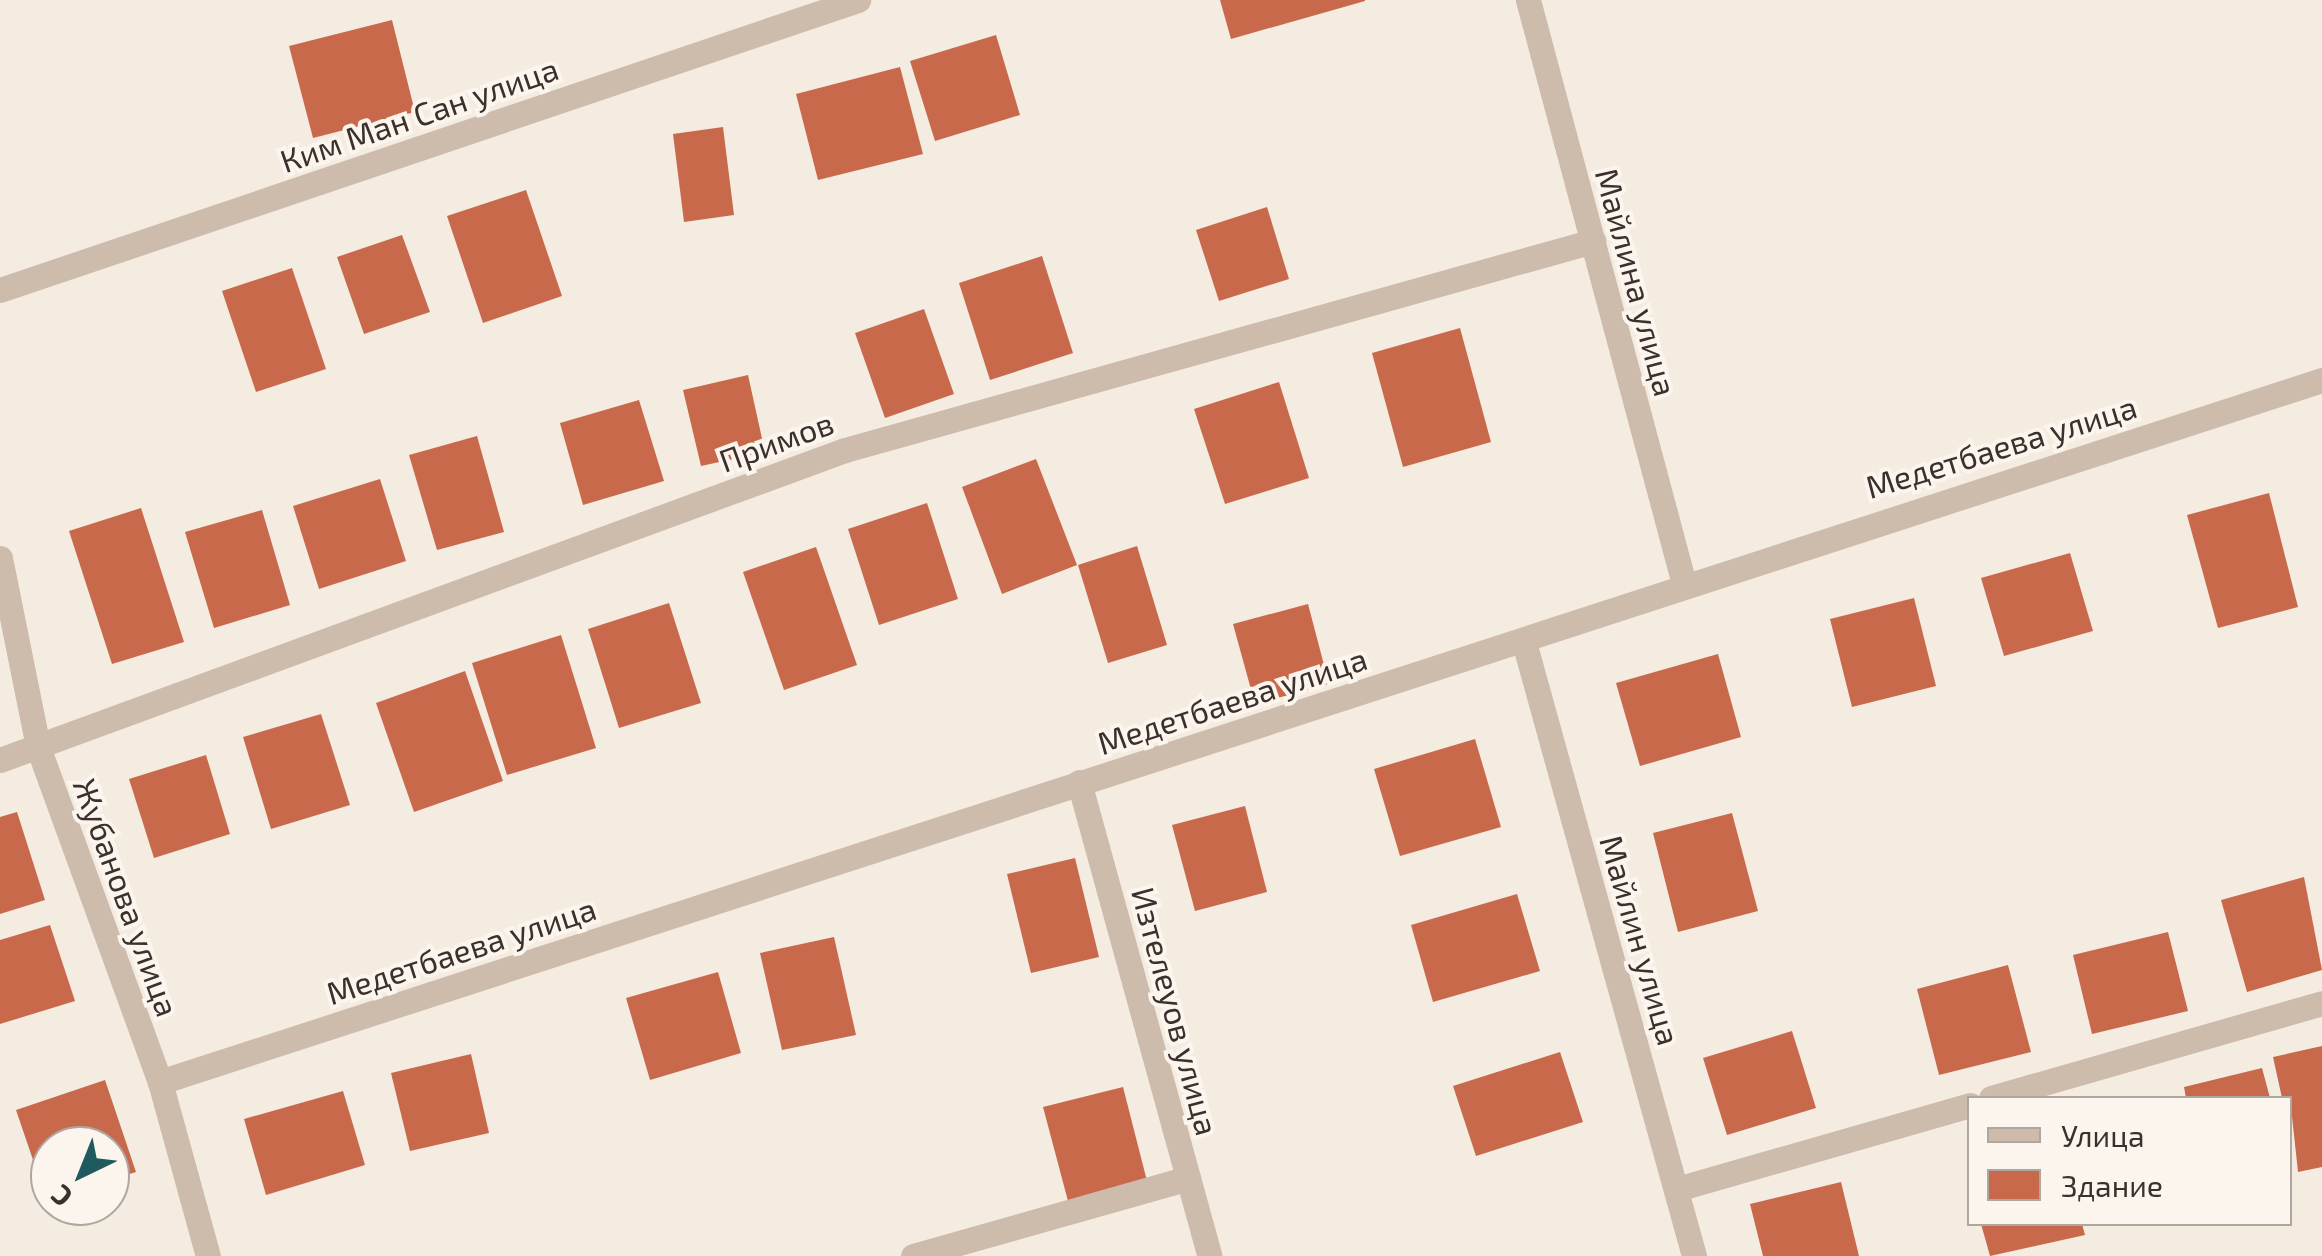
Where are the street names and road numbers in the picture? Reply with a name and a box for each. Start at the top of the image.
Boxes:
street label: Ким Ман Сан улица [275,48,563,180]
street label: Майлина улица [1588,164,1686,400]
street label: Медетбаева улица [1861,387,2141,505]
street label: Примов [714,403,838,479]
street label: Медетбаева улица [1092,638,1372,762]
street label: Жубанова улица [66,773,188,1021]
street label: Майлин улица [1593,831,1689,1049]
street label: Изтелеуов улица [1124,883,1228,1139]
street label: Медетбаева улица [321,888,601,1012]

